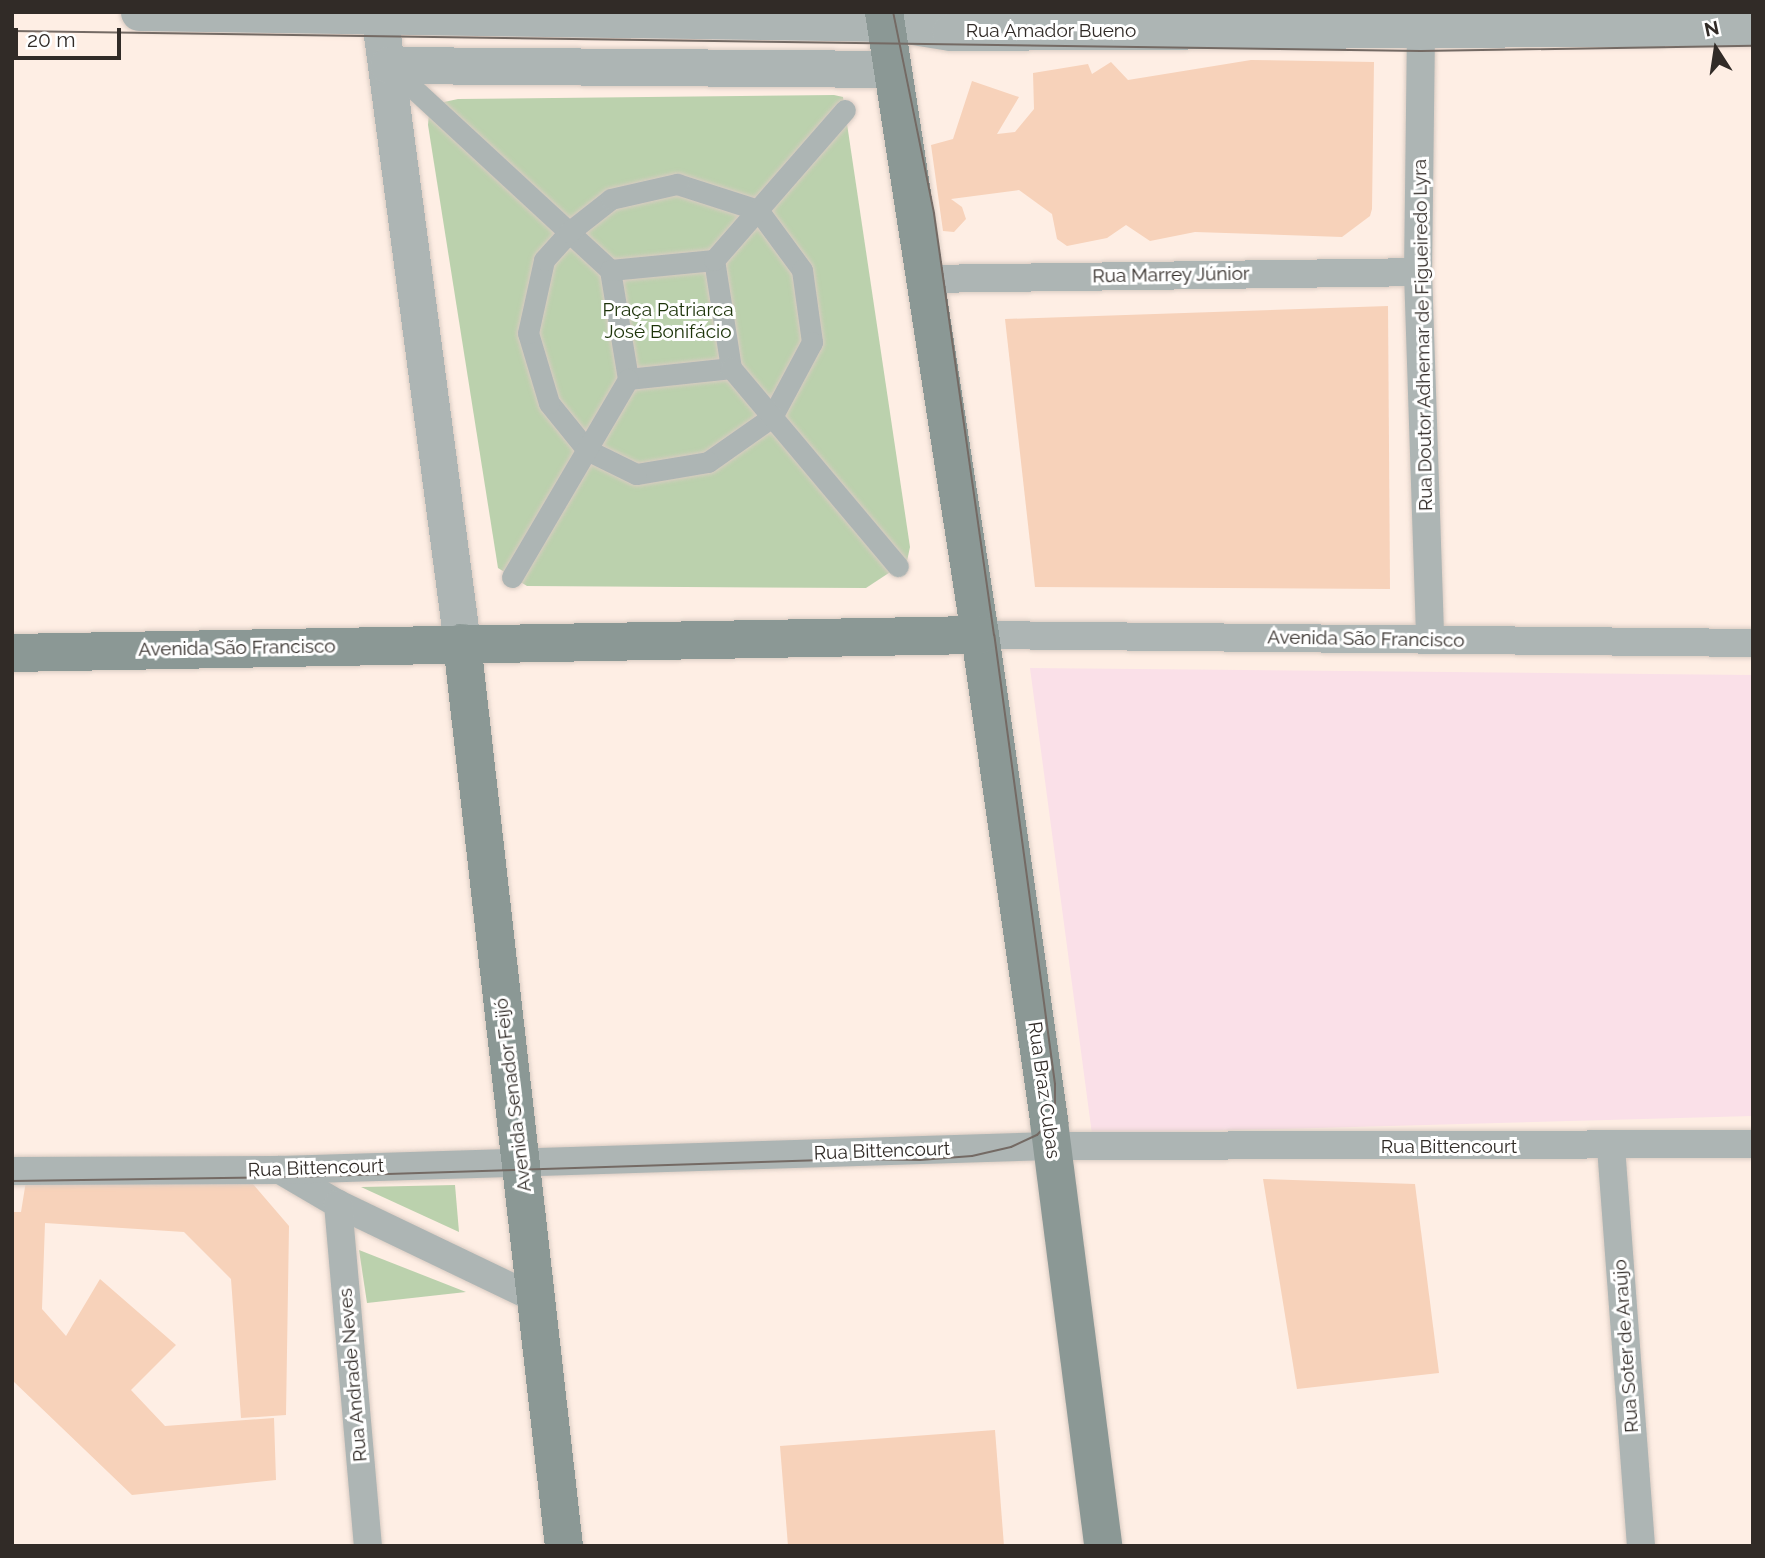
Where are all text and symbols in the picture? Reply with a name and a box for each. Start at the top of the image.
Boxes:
scale bar [18,14,124,58]
north arrow [1681,14,1751,84]
text: N [1702,16,1721,41]
street label: Rua Amador Bueno [965,20,1137,42]
text: 20 m [27,27,75,52]
street label: Rua Doutor Adhemar de Figueiredo Lyra [1409,158,1437,512]
street label: Rua Marrey Júnior [1092,262,1250,288]
park label: Praça Patriarca José Bonifácio [602,299,734,343]
street label: Avenida São Francisco [1267,626,1465,652]
street label: Avenida São Francisco [138,635,336,661]
street label: Avenida Senador Feijó [490,997,536,1193]
street label: Rua Braz Cubas [1023,1020,1065,1160]
street label: Rua Bittencourt [1381,1136,1517,1158]
street label: Rua Bittencourt [813,1137,951,1165]
street label: Rua Bittencourt [247,1154,385,1182]
street label: Rua Soter de Araújo [1609,1258,1643,1434]
street label: Rua Andrade Neves [334,1287,372,1463]

